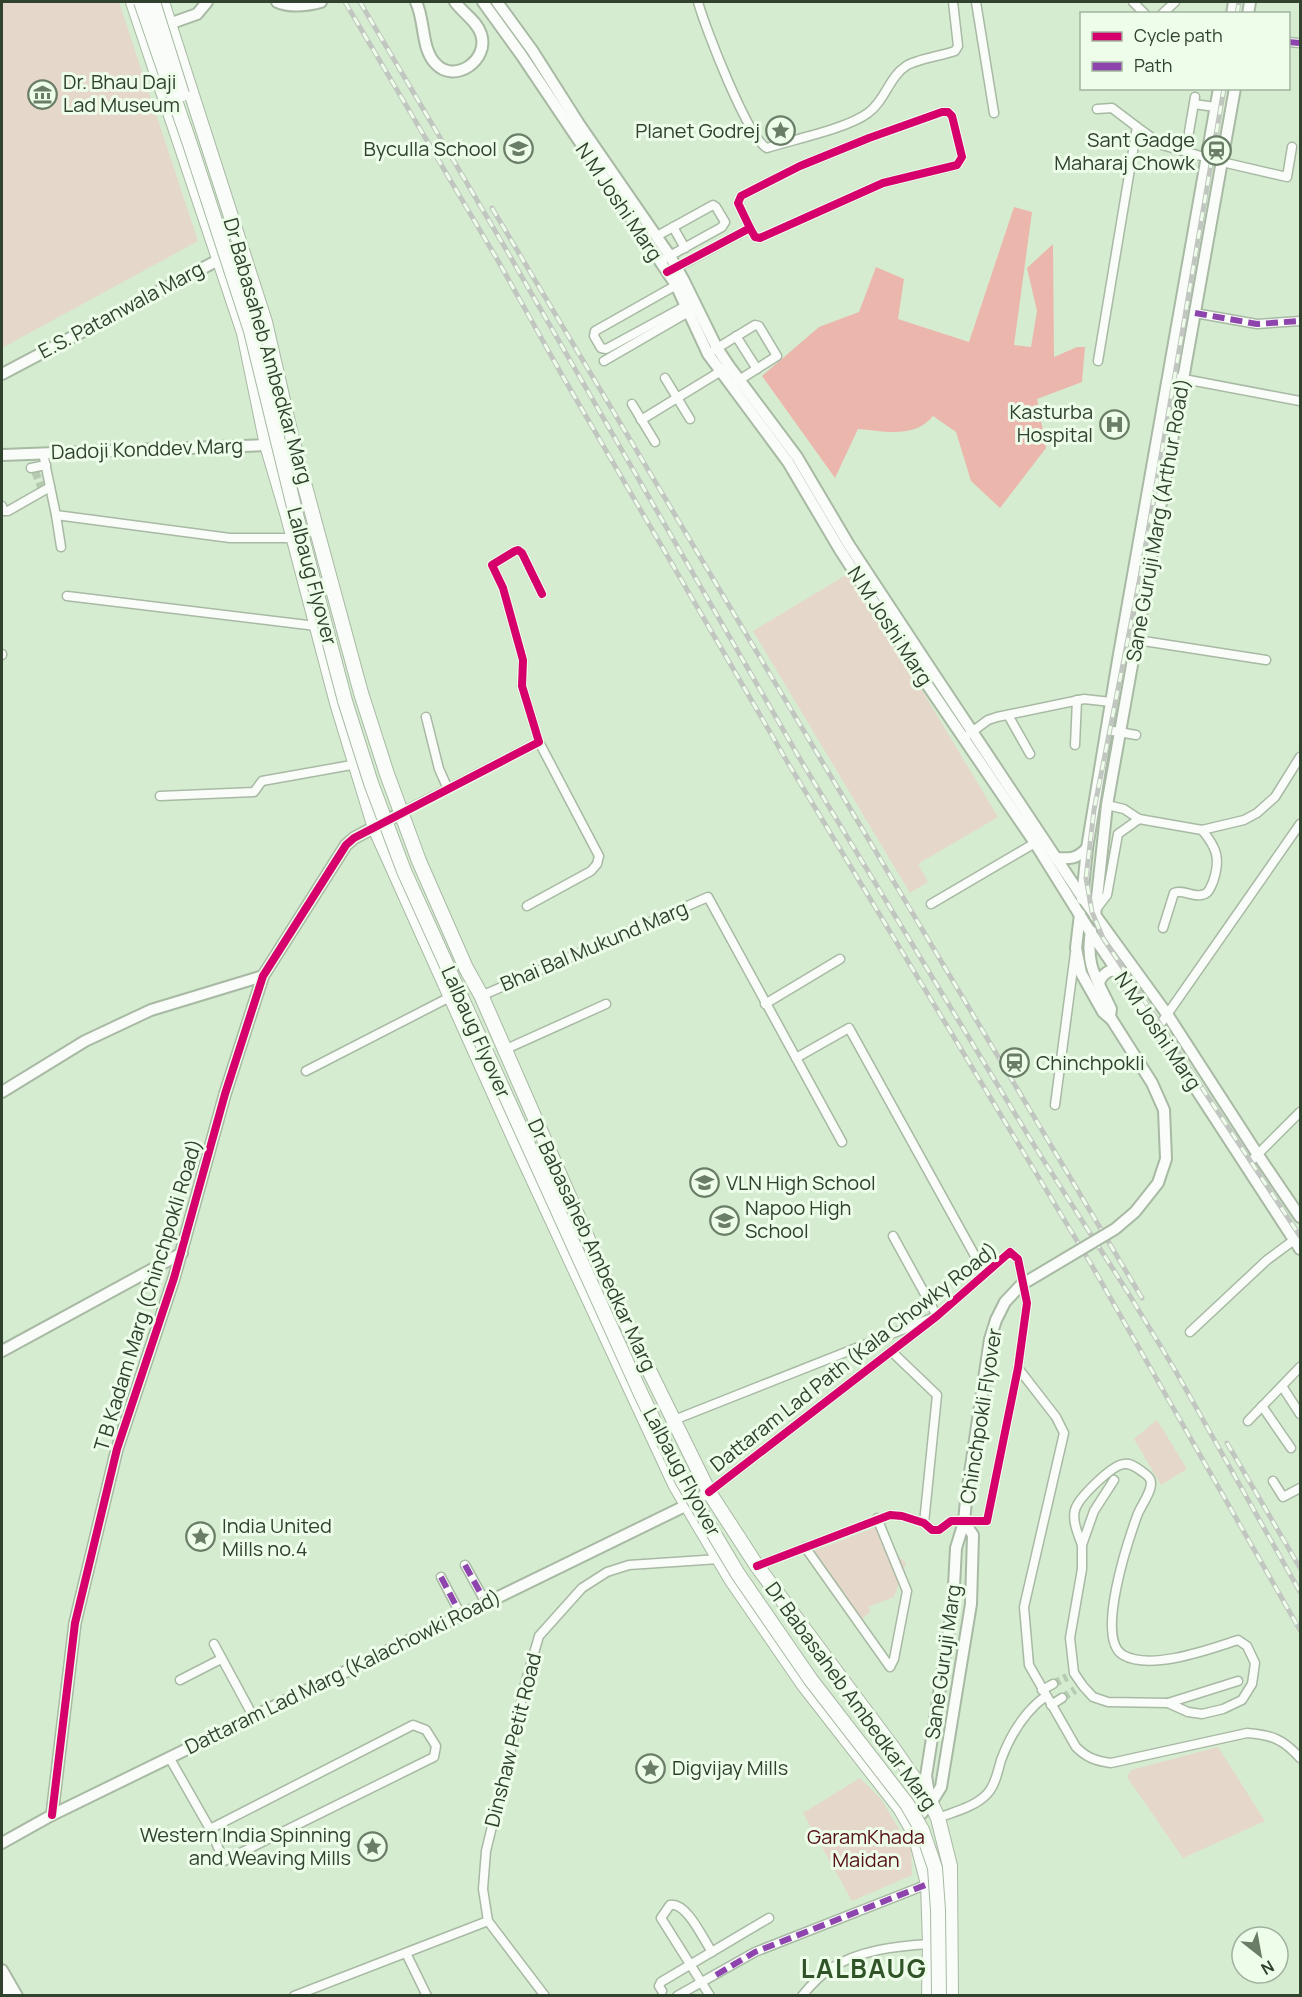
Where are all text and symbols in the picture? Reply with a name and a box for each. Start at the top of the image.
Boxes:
legend [1080,12,1290,90]
text: Cycle path [1134,23,1223,47]
text: Path [1134,53,1172,77]
place label: Dr. Bhau Daji Lad Museum [63,68,180,118]
museum icon: Dr. Bhau Daji Lad Museum [26,78,58,110]
place icon: Planet Godrej [765,115,797,147]
place label: Planet Godrej [635,117,760,144]
place label: Sant Gadge Maharaj Chowk [1054,126,1196,176]
school or university icon: Byculla School [502,133,534,165]
place label: Byculla School [364,135,497,162]
station icon: Sant Gadge Maharaj Chowk [1200,135,1232,167]
street label: N M Joshi Marg [570,137,669,266]
street label: Dr Babasaheb Ambedkar Marg [217,215,319,487]
street label: E.S. Patanwala Marg [33,255,208,365]
street label: Sane Guruji Marg (Arthur Road) [1119,376,1196,664]
place label: Kasturba Hospital [1009,398,1093,448]
hospital icon: Kasturba Hospital [1098,408,1130,440]
street label: Dadoji Konddev Marg [50,432,244,465]
street label: Lalbaug Flyover [281,504,344,648]
street label: N M Joshi Marg [842,561,939,691]
street label: Bhai Bal Mukund Marg [496,894,691,997]
street label: Lalbaug Flyover [435,962,518,1102]
street label: N M Joshi Marg [1109,966,1208,1095]
station icon: Chinchpokli [999,1047,1031,1079]
place label: Chinchpokli [1036,1049,1145,1076]
street label: Dr Babasaheb Ambedkar Marg [522,1114,663,1375]
street label: T B Kadam Marg (Chinchpokli Road) [87,1135,208,1454]
school or university icon: VLN High School [689,1167,721,1199]
place label: VLN High School [726,1169,876,1196]
place label: Napoo High School [745,1194,851,1244]
school or university icon: Napoo High School [708,1204,740,1236]
street label: Dattaram Lad Path (Kala Chowky Road) [704,1236,1003,1477]
street label: Chinchpokli Flyover [953,1326,1008,1506]
street label: Lalbaug Flyover [637,1403,728,1541]
place label: India United Mills no.4 [222,1512,332,1562]
place icon: India United Mills no.4 [185,1521,217,1553]
street label: Dr Babasaheb Ambedkar Marg [759,1576,943,1815]
street label: Dattaram Lad Marg (Kalachowki Road) [180,1583,505,1760]
street label: Sane Guruji Marg [918,1583,967,1741]
street label: Dinshaw Petit Road [478,1650,547,1830]
place icon: Digvijay Mills [635,1752,667,1784]
place label: Digvijay Mills [672,1754,788,1781]
place label: Western India Spinning and Weaving Mills [140,1821,351,1871]
park label: GaramKhada Maidan [807,1823,925,1873]
place icon: Western India Spinning and Weaving Mills [356,1831,388,1863]
north arrow [1230,1925,1290,1985]
district label: LALBAUG [801,1950,927,1986]
text: N [1257,1955,1278,1980]

